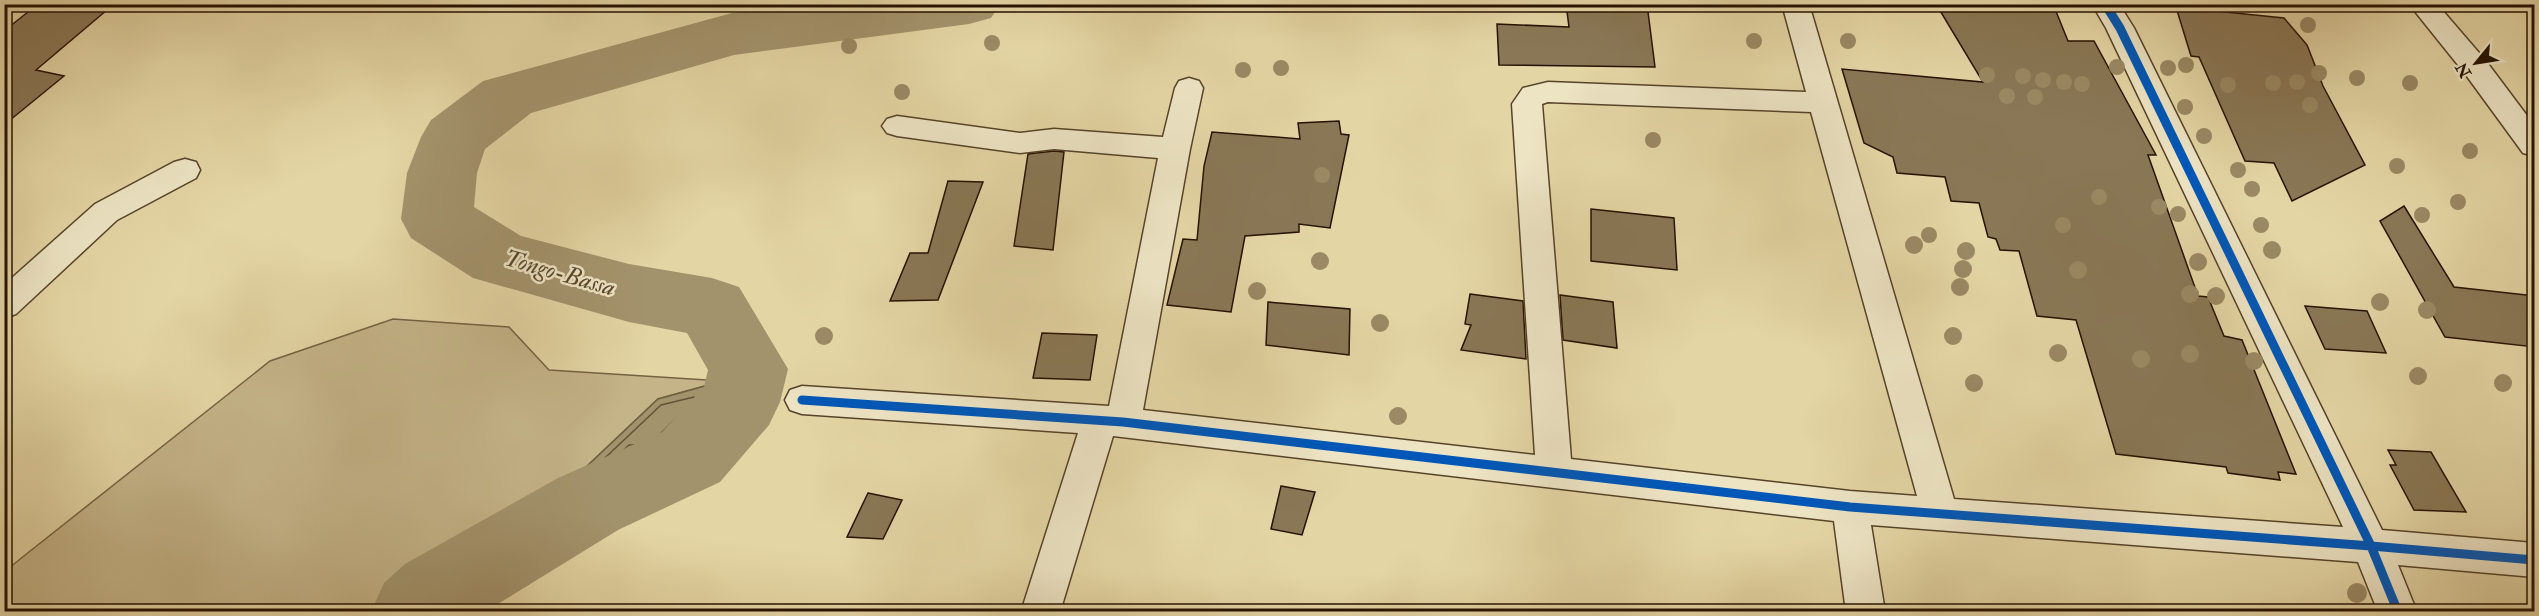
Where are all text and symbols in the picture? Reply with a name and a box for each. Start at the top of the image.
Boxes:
north arrow [2446,33,2506,93]
text: N [2451,58,2477,82]
water label: Tongo-Bassa [501,242,619,304]

